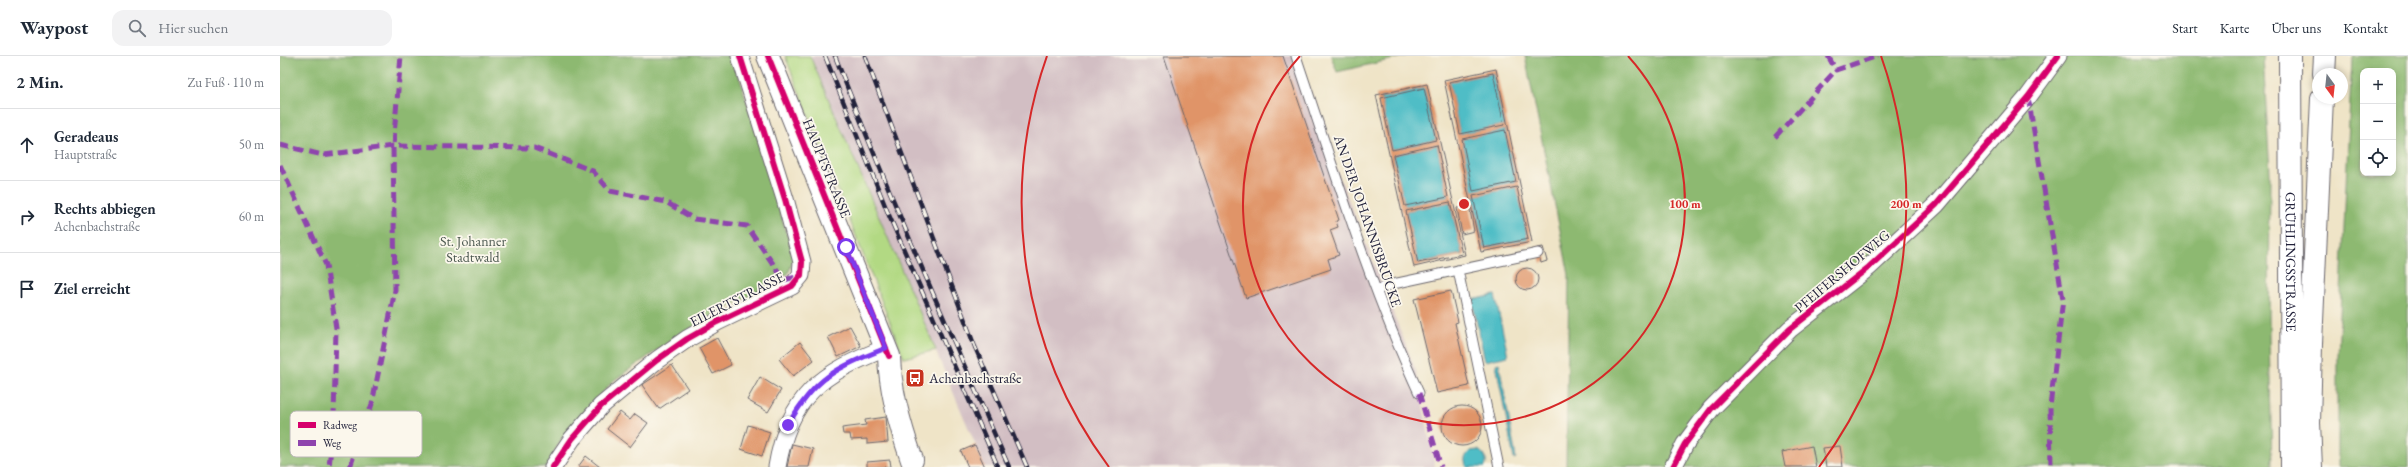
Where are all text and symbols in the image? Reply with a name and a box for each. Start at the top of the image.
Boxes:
search box [112,10,392,46]
text: Waypost [20,15,88,40]
icon: search [126,17,148,39]
text: Hier suchen [158,18,228,37]
text: Start [2172,19,2198,37]
text: Karte [2220,19,2249,37]
text: Über uns [2271,19,2321,37]
text: Kontakt [2343,19,2388,37]
north arrow [2312,68,2348,104]
map controls [2360,68,2396,176]
button: + [2360,68,2396,104]
text: 2 Min. [16,71,63,93]
text: Zu Fuß · 110 m [187,74,264,91]
button: − [2360,104,2396,140]
street label: HAUPTSTRASSE [799,116,855,220]
text: Geradeaus [54,127,118,146]
street label: AN DER JOHANNISBRÜCKE [1330,132,1406,309]
icon: ahead [16,134,38,156]
text: 50 m [239,136,264,153]
button: locate [2360,140,2396,176]
text: Hauptstraße [54,146,117,163]
street label: GRÜHLINGSSTRASSE [2282,192,2300,332]
text: 100 m [1669,196,1701,212]
text: 200 m [1890,196,1922,212]
centre of rings [1457,197,1471,211]
text: Rechts abbiegen [54,199,156,218]
icon: right [16,206,38,228]
text: 60 m [239,208,264,225]
text: Achenbachstraße [54,218,140,235]
street label: PFEIFERSHOFWEG [1791,226,1893,316]
park label: St. Johanner Stadtwald [440,232,506,266]
route start [837,238,855,256]
street label: EILERTSTRASSE [687,267,787,331]
icon: arrive [16,278,38,300]
text: Ziel erreicht [54,279,130,298]
bus stop icon: Achenbachstraße [904,367,926,389]
place label: Achenbachstraße [928,369,1022,387]
legend [290,411,422,457]
route end [779,416,797,434]
text: Radweg [323,418,357,432]
text: Weg [323,436,341,450]

